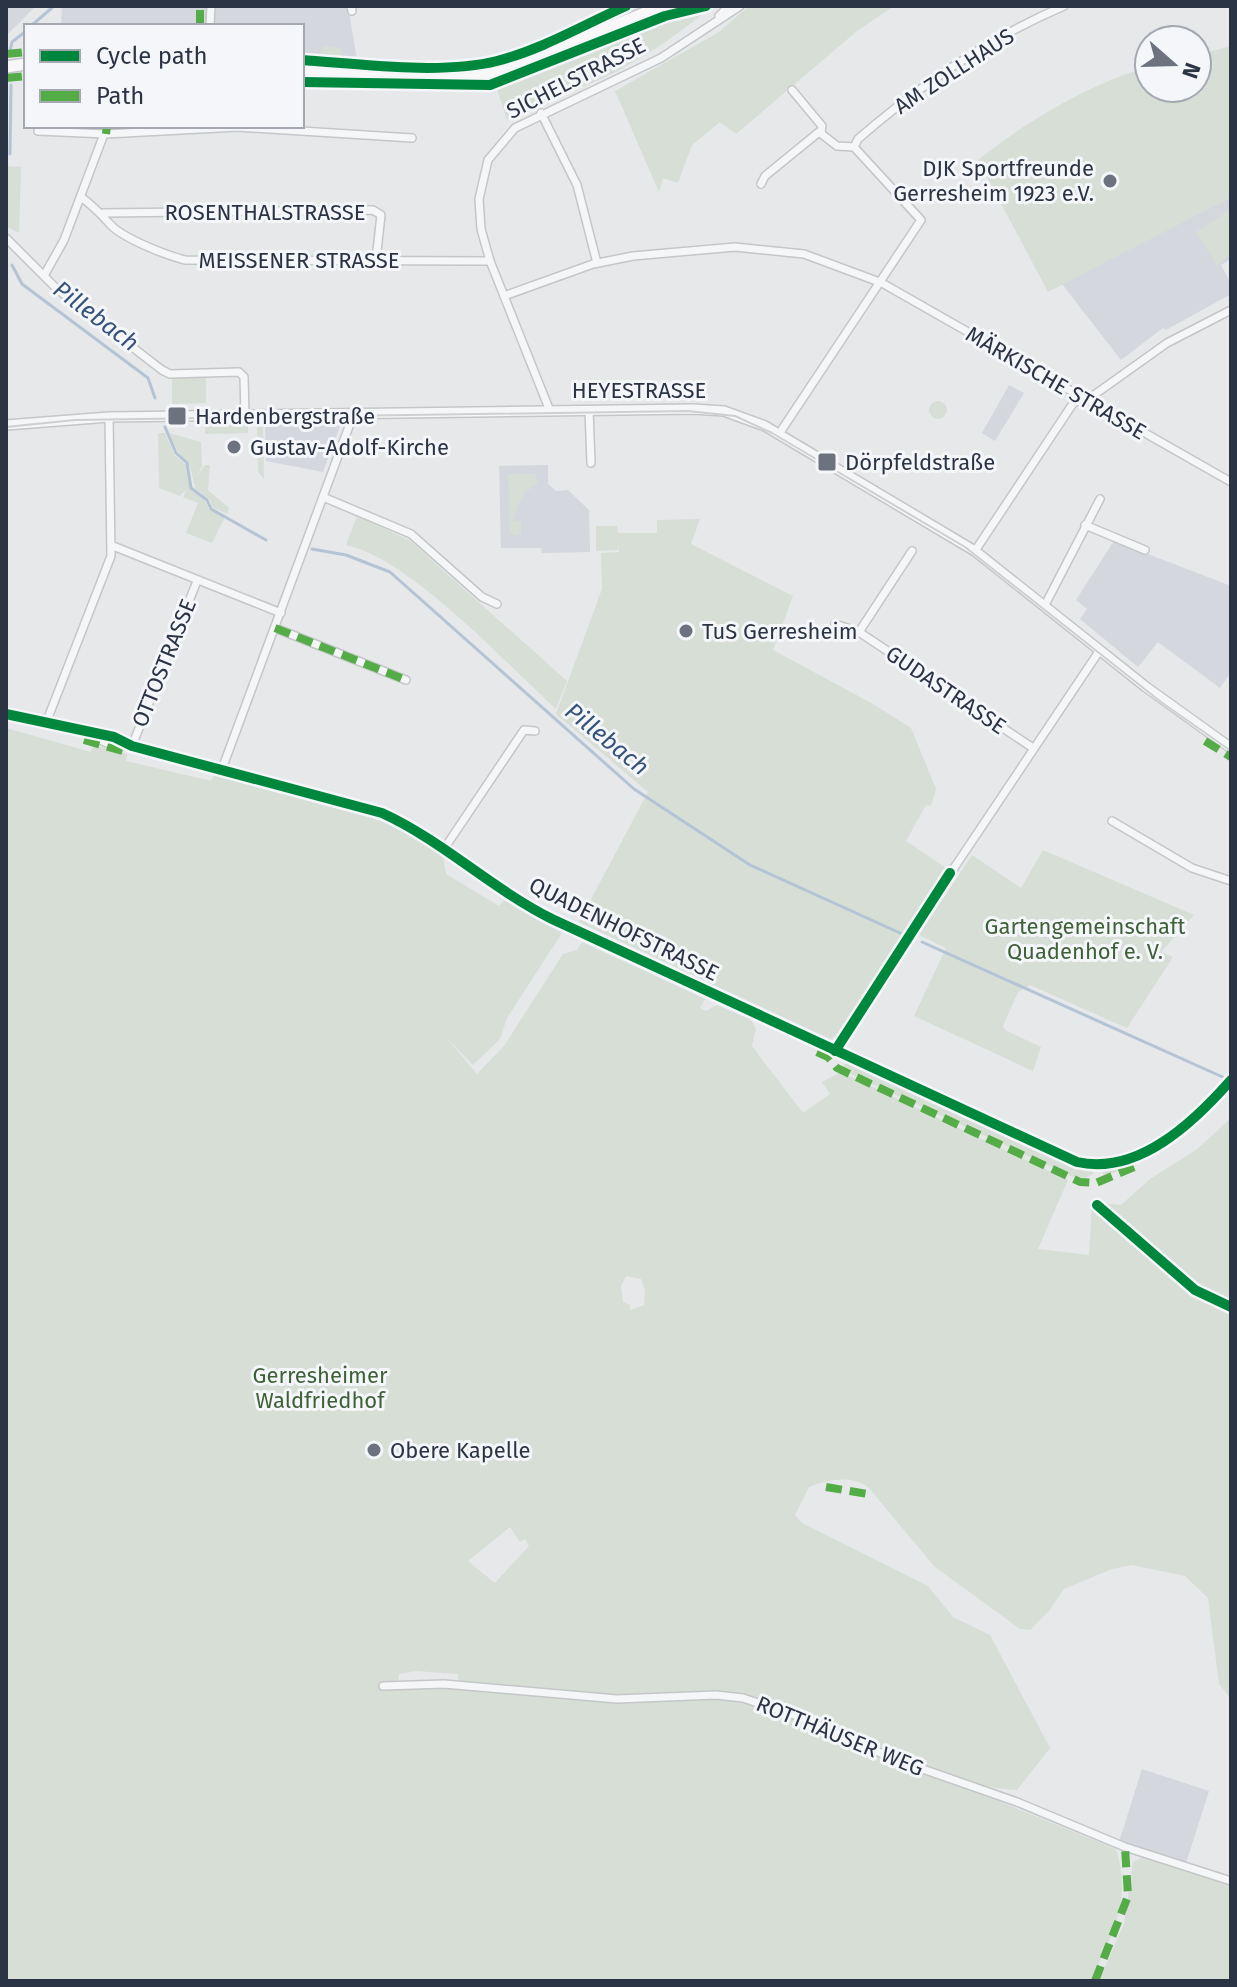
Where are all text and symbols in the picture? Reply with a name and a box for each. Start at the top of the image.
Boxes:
street label: AM ZOLLHAUS [889,22,1019,120]
legend [24,24,304,128]
north arrow [1133,24,1213,104]
street label: SICHELSTRASSE [502,31,650,125]
text: Cycle path [96,42,208,70]
text: N [1176,59,1207,82]
text: Path [96,82,144,110]
place label: DJK Sportfreunde Gerresheim 1923 e.V. [893,155,1094,207]
marker: DJK Sportfreunde Gerresheim 1923 e.V. [1101,172,1119,190]
street label: ROSENTHALSTRASSE [165,199,365,226]
street label: MEISSENER STRASSE [198,247,400,274]
water label: Pillebach [48,275,144,357]
street label: MÄRKISCHE STRASSE [961,320,1151,446]
street label: HEYESTRASSE [572,377,706,404]
place label: Hardenbergstraße [195,403,375,430]
marker: Hardenbergstraße [166,405,188,427]
place label: Gustav-Adolf-Kirche [250,434,449,461]
marker: Gustav-Adolf-Kirche [225,438,243,456]
place label: Dörpfeldstraße [845,449,995,476]
marker: Dörpfeldstraße [816,451,838,473]
street label: OTTOSTRASSE [126,595,202,731]
place label: TuS Gerresheim [702,618,858,645]
marker: TuS Gerresheim [677,622,695,640]
street label: GUDASTRASSE [881,640,1011,740]
water label: Pillebach [560,697,654,781]
street label: QUADENHOFSTRASSE [525,871,723,987]
park label: Gartengemeinschaft Quadenhof e. V. [985,913,1185,965]
park label: Gerresheimer Waldfriedhof [253,1362,388,1414]
place label: Obere Kapelle [390,1437,531,1464]
marker: Obere Kapelle [365,1441,383,1459]
street label: ROTTHÄUSER WEG [752,1690,928,1782]

